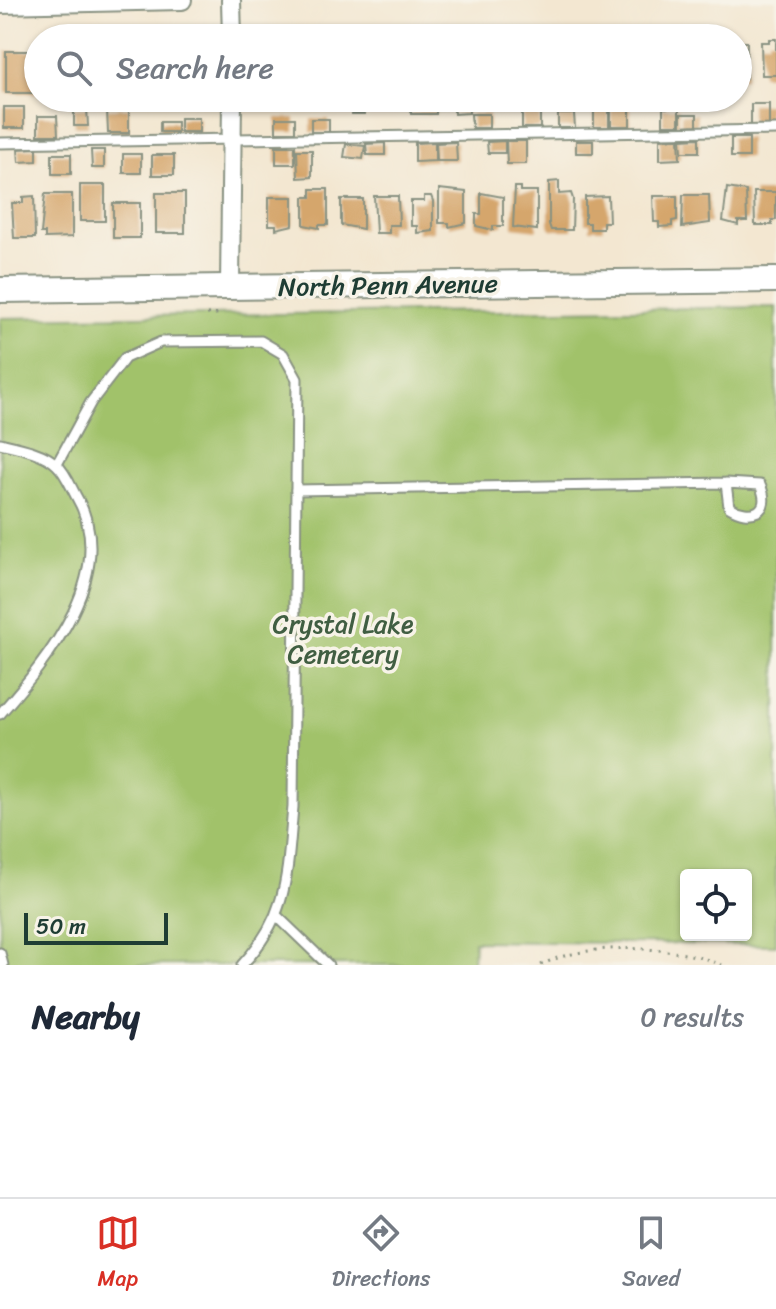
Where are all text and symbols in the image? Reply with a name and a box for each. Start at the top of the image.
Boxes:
search box [24,24,752,112]
text: Search here [116,41,274,95]
icon: search [52,46,96,90]
street label: North Penn Avenue [278,260,498,310]
park label: Crystal Lake Cemetery [272,601,414,677]
map controls [680,869,752,941]
button: locate [680,869,752,941]
text: 50 m [36,907,86,946]
scale bar [24,909,168,945]
text: Nearby [32,987,140,1047]
text: 0 results [640,994,744,1040]
tab: Map [96,1211,140,1298]
tab: Directions [332,1211,430,1298]
tab: Saved [622,1211,680,1298]

